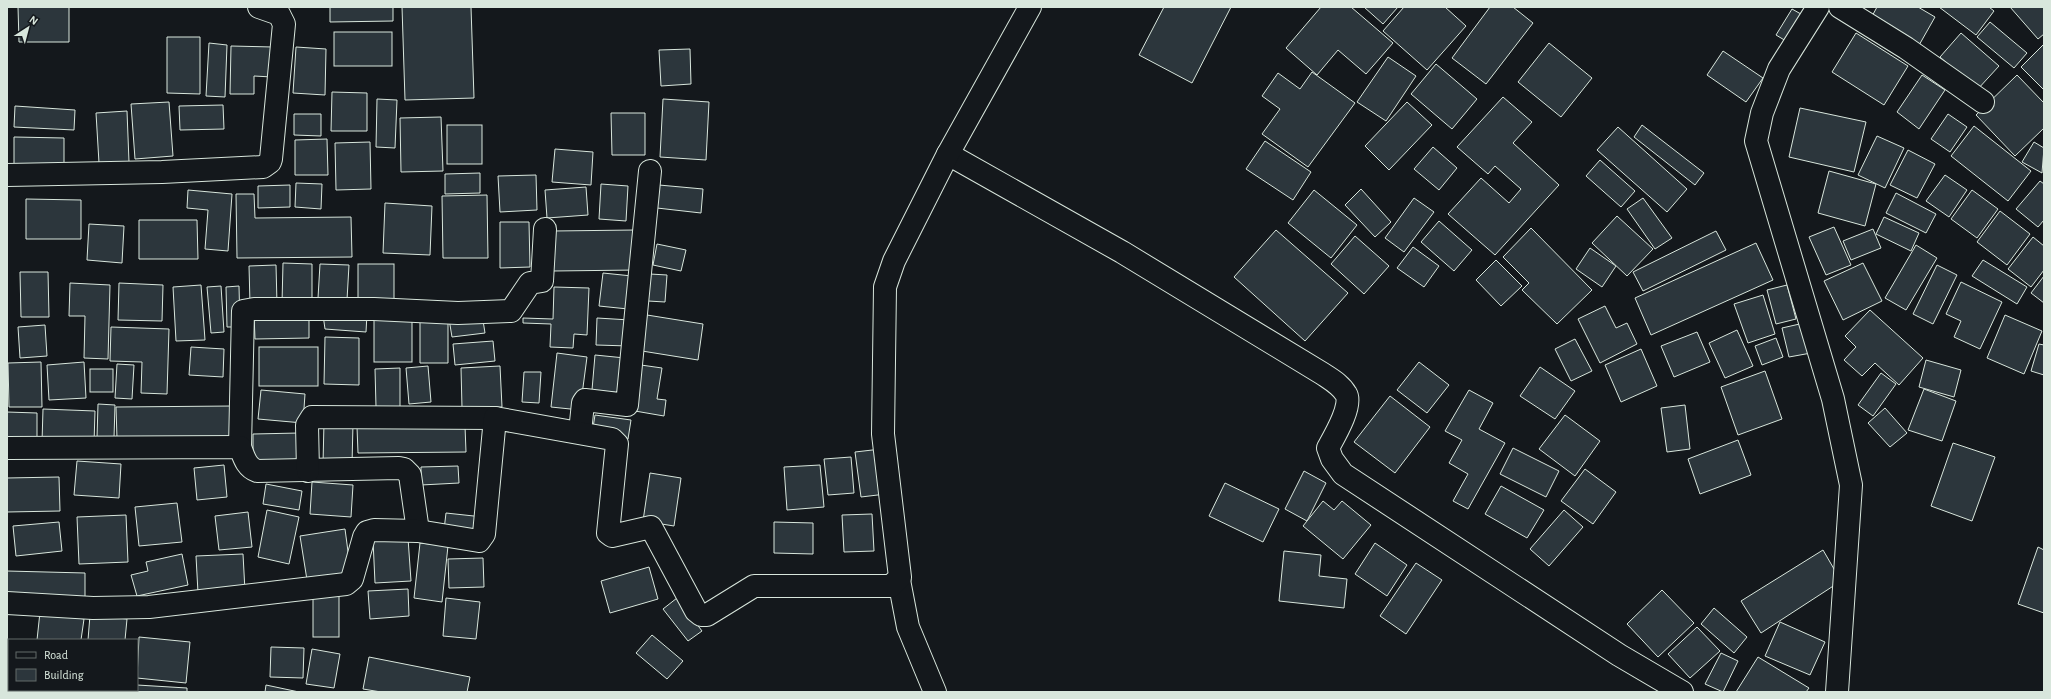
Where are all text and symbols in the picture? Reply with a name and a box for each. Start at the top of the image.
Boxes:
north arrow [8,8,48,48]
text: N [27,14,40,27]
legend [8,639,138,691]
text: Road [44,649,68,661]
text: Building [44,669,84,681]

